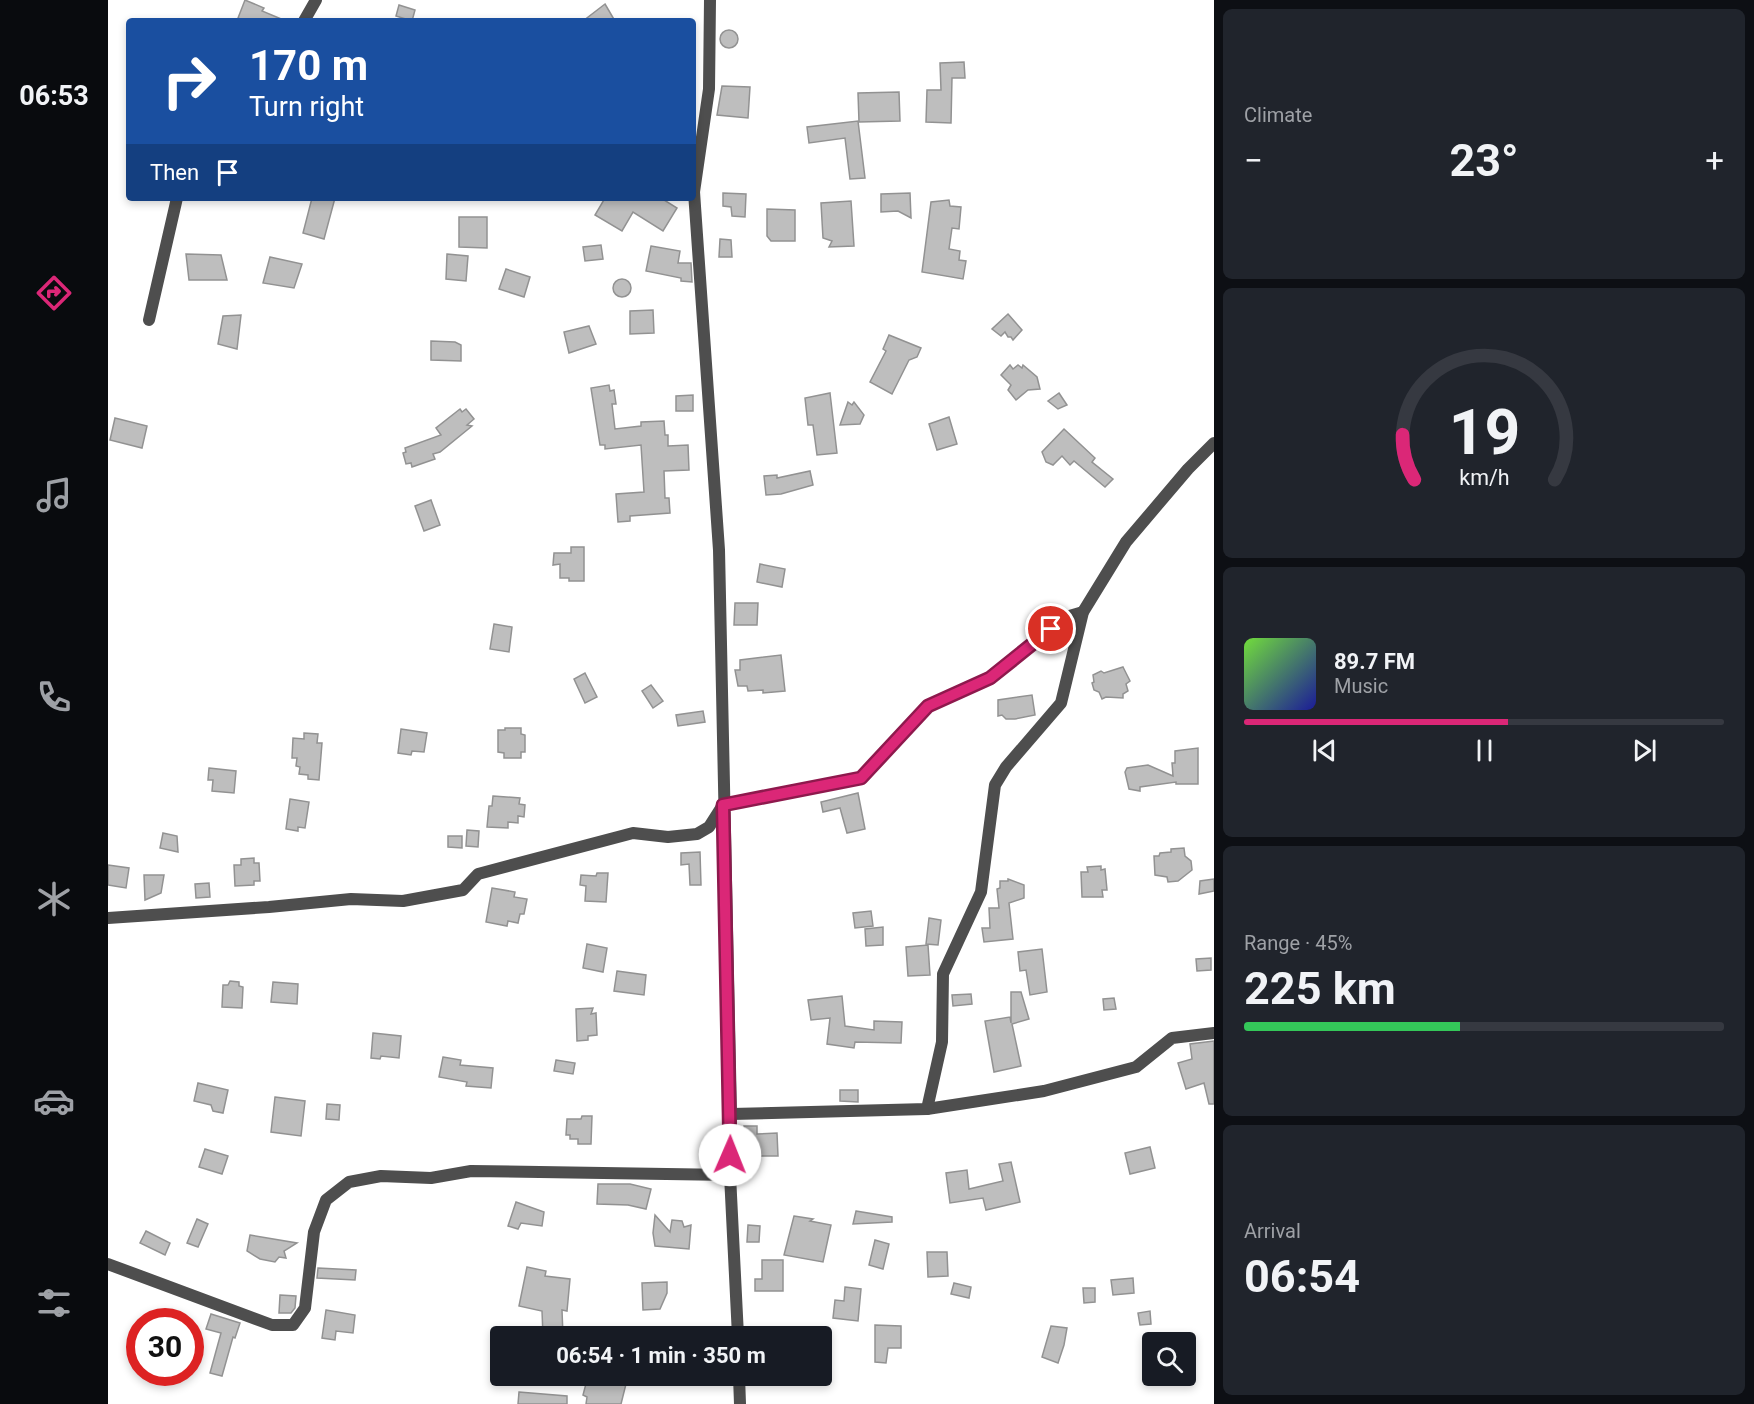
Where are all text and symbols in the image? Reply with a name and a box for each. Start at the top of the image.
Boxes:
text: 170 m [249,41,368,90]
icon: right [150,42,228,120]
text: 06:53 [19,80,89,112]
text: Turn right [249,91,364,123]
text: Climate [1244,103,1312,127]
text: 23° [1449,134,1519,187]
text: − [1244,141,1263,180]
text: + [1705,141,1724,180]
icon: arrive [211,156,244,189]
text: Then [150,160,199,185]
icon: directions [33,272,75,314]
text: 19 [1448,396,1520,469]
text: km/h [1459,465,1509,490]
icon: music [33,474,75,516]
pin [1025,603,1076,654]
icon: arrive [1034,612,1067,645]
text: 89.7 FM [1334,649,1415,674]
text: Music [1334,674,1388,698]
icon: phone [33,676,75,718]
icon: previous [1308,734,1341,767]
icon: pause [1468,734,1501,767]
icon: next [1628,734,1661,767]
icon: climate [33,878,75,920]
text: Range · 45% [1244,931,1352,955]
text: 225 km [1244,962,1396,1015]
icon: car [33,1080,75,1122]
position arrow [698,1123,762,1187]
text: Arrival [1244,1219,1301,1243]
text: 06:54 [1244,1250,1360,1303]
icon: filters [33,1282,75,1324]
speed limit sign: 30 [126,1308,204,1386]
map controls [1142,1332,1196,1386]
button: search [1142,1332,1196,1386]
text: 06:54 · 1 min · 350 m [556,1343,766,1368]

